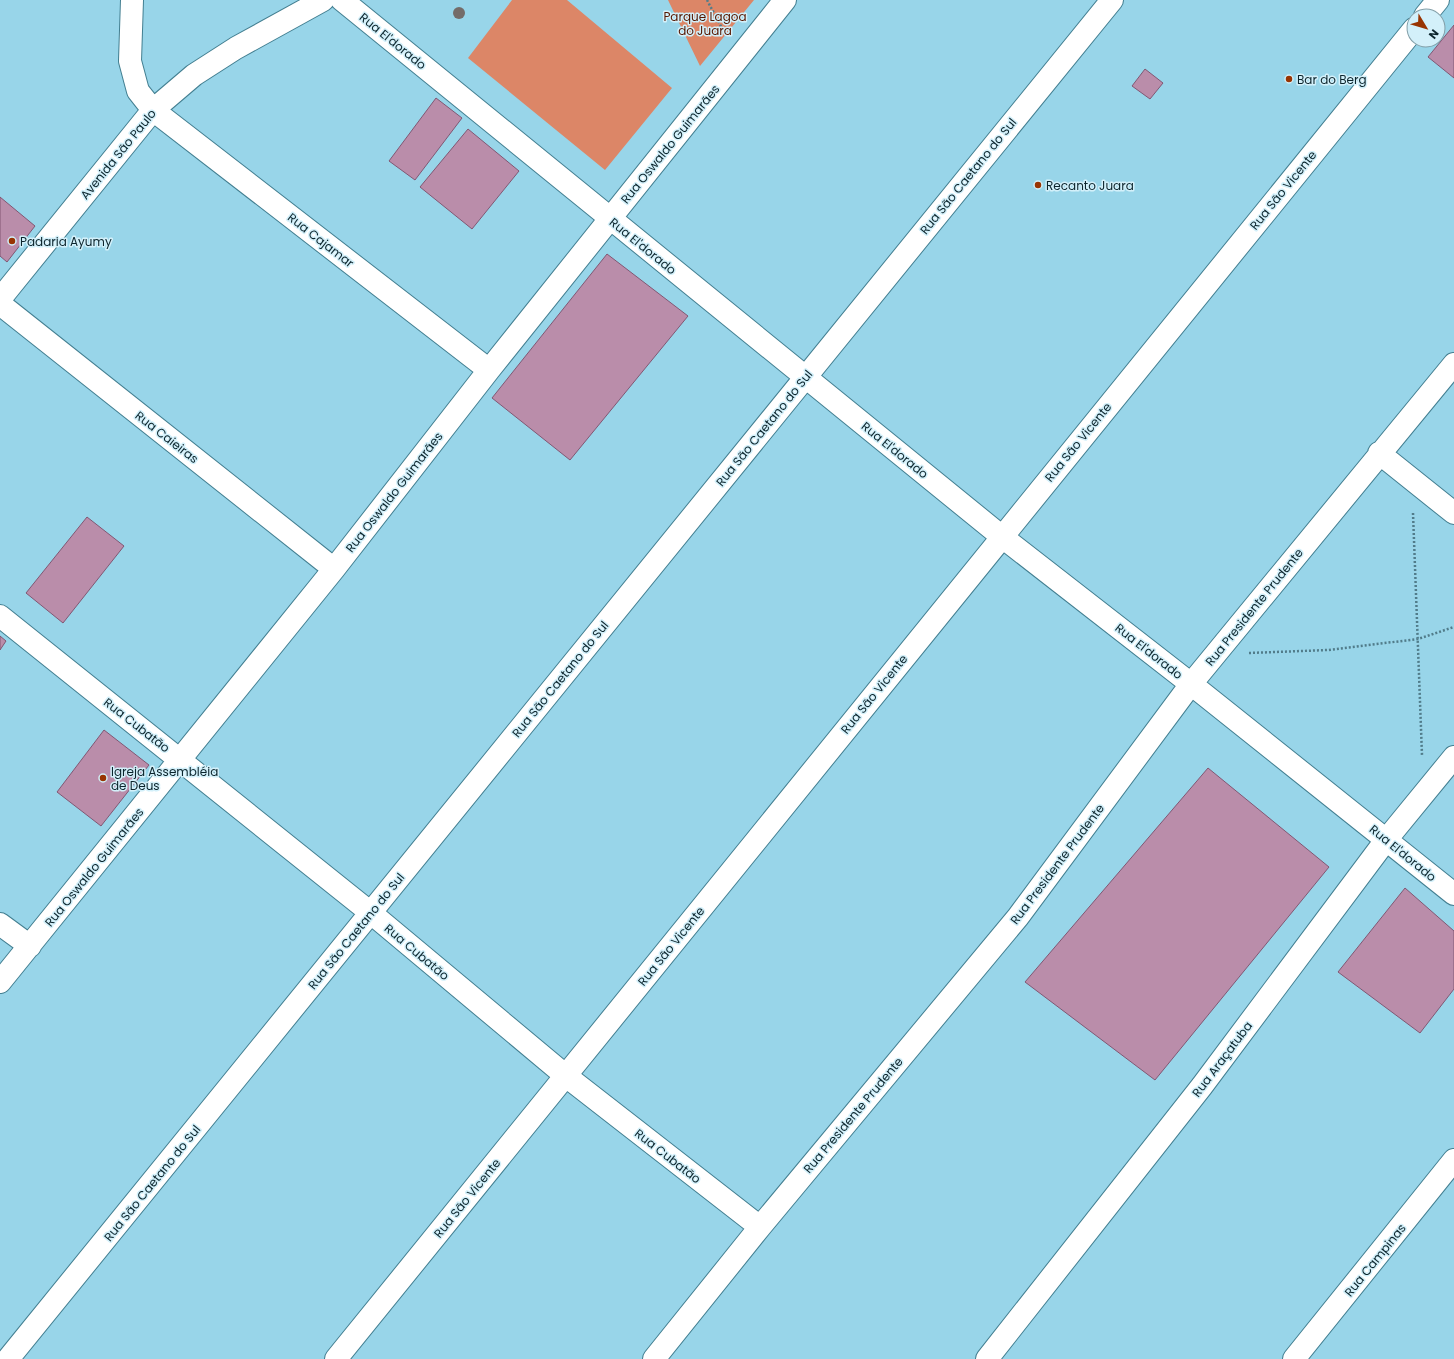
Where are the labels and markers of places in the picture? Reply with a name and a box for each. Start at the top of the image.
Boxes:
place label: Bar do Berg [1297,71,1367,88]
marker: Bar do Berg [1284,74,1294,84]
place label: Recanto Juara [1046,177,1134,194]
marker: Recanto Juara [1033,180,1043,190]
place label: Padaria Ayumy [20,233,112,250]
marker: Padaria Ayumy [7,236,17,246]
place label: Igreja Assembléia de Deus [111,763,218,794]
marker: Igreja Assembléia de Deus [98,773,108,783]

